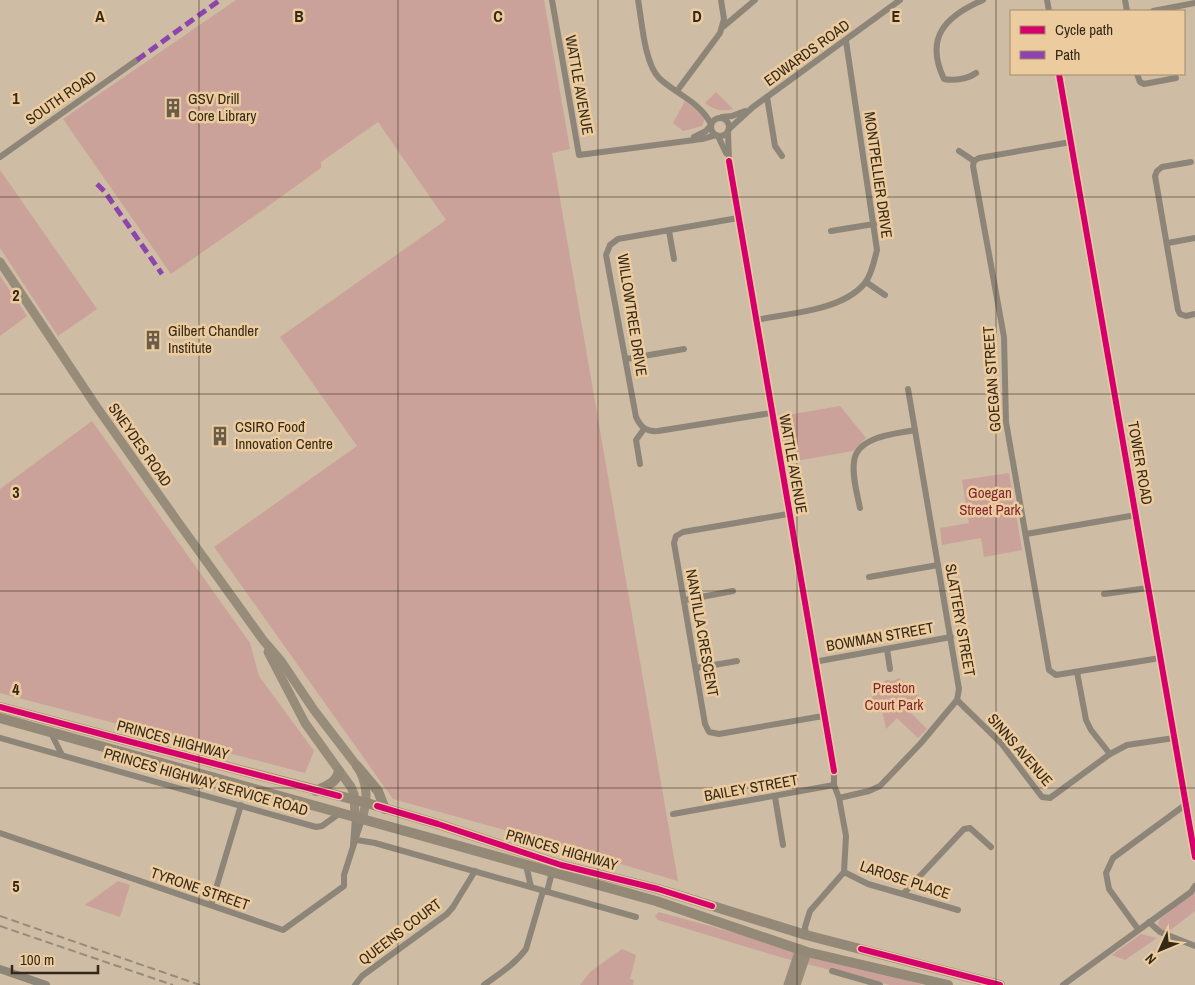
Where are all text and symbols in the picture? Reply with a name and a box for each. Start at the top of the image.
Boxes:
text: A [95,5,105,27]
text: B [294,5,304,27]
text: C [493,5,503,27]
text: D [692,5,702,27]
text: E [892,5,901,27]
legend [1010,10,1185,75]
street label: EDWARDS ROAD [760,14,854,91]
text: Cycle path [1055,19,1113,40]
street label: WATTLE AVENUE [560,33,599,136]
text: Path [1055,44,1080,65]
street label: SOUTH ROAD [21,65,100,130]
text: 1 [12,87,20,109]
place label: GSV Drill Core Library [188,88,257,126]
building icon: GSV Drill Core Library [162,97,184,119]
street label: MONTPELLIER DRIVE [859,110,898,240]
street label: WILLOWTREE DRIVE [612,252,653,378]
text: 2 [12,284,20,306]
place label: Gilbert Chandler Institute [168,320,258,358]
street label: GOEGAN STREET [977,325,1006,433]
building icon: Gilbert Chandler Institute [142,329,164,351]
street label: SNEYDES ROAD [104,399,177,491]
street label: WATTLE AVENUE [774,412,813,515]
place label: CSIRO Foođ Innovation Centre [235,416,333,454]
street label: TOWER ROAD [1123,419,1158,506]
building icon: CSIRO Foođ Innovation Centre [209,425,231,447]
text: 3 [12,481,20,503]
park label: Goegan Street Park [959,482,1022,520]
street label: SLATTERY STREET [940,562,981,678]
street label: NANTILLA CRESCENT [681,567,724,699]
street label: BOWMAN STREET [825,617,936,656]
park label: Preston Court Park [865,677,924,715]
text: 4 [12,678,20,700]
street label: SINNS AVENUE [983,709,1058,791]
street label: PRINCES HIGHWAY [115,714,232,765]
street label: PRINCES HIGHWAY SERVICE ROAD [102,742,311,821]
street label: BAILEY STREET [702,769,800,806]
street label: PRINCES HIGHWAY [504,824,621,876]
street label: LAROSE PLACE [857,855,953,904]
street label: TYRONE STREET [148,862,253,915]
text: 5 [12,875,20,897]
street label: QUEENS COURT [354,893,446,970]
north arrow [1135,925,1185,975]
scale bar [12,942,99,974]
text: 100 m [20,949,54,970]
text: N [1141,950,1160,968]

